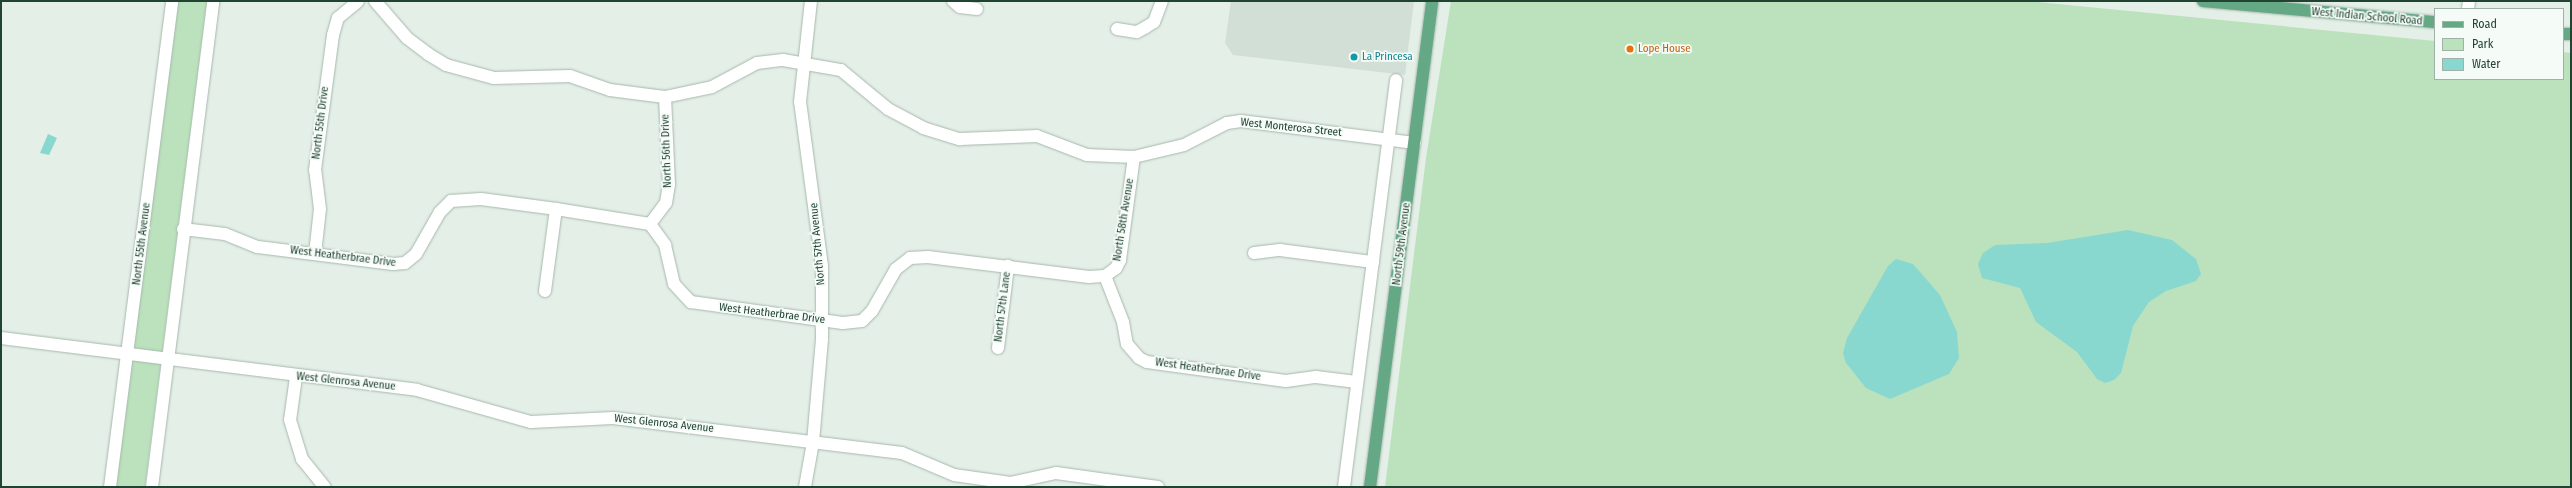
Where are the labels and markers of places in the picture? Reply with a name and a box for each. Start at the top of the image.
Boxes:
place label: Lope House [1638,42,1691,56]
marker: Lope House [1625,44,1635,54]
place label: La Princesa [1362,50,1413,64]
marker: La Princesa [1349,52,1359,62]

